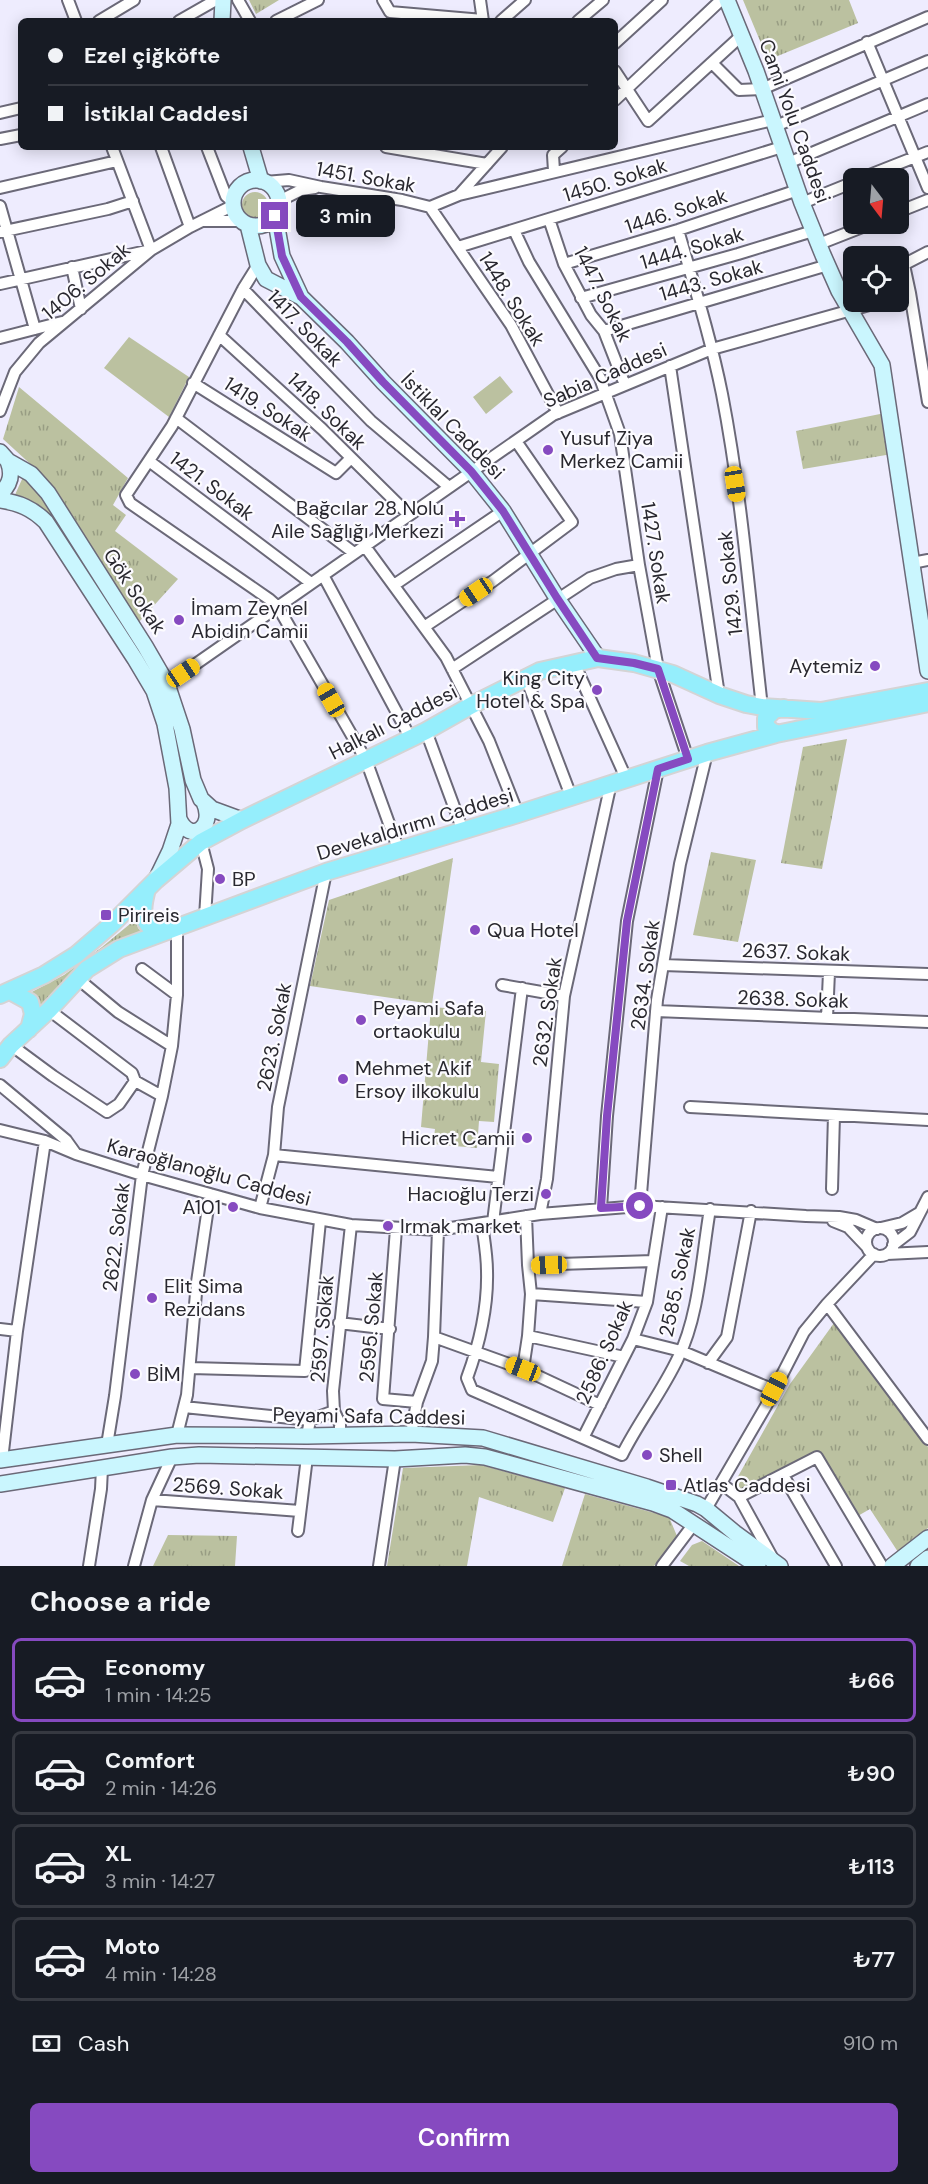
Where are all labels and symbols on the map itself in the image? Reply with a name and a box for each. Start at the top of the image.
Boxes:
street label: Cami Yolu Caddesi [753,35,837,207]
street label: 1450. Sokak [560,152,670,208]
street label: 1451. Sokak [314,155,418,199]
north arrow [843,168,909,234]
street label: 1446. Sokak [622,182,730,240]
callout: 3 min [296,195,395,237]
route end [261,202,288,229]
street label: 1444. Sokak [637,221,747,275]
street label: 1406. Sokak [36,236,136,326]
street label: 1447. Sokak [568,242,638,346]
street label: 1448. Sokak [473,247,551,351]
street label: 1443. Sokak [656,253,766,307]
street label: 1417. Sokak [262,284,348,372]
street label: Sabia Caddesi [539,336,671,414]
street label: 1418. Sokak [282,367,372,455]
street label: İstiklal Caddesi [396,367,510,485]
street label: 1419. Sokak [219,371,317,447]
place label: Yusuf Ziya Merkez Camii [560,425,683,474]
marker: Yusuf Ziya Merkez Camii [541,443,555,457]
street label: 1421. Sokak [164,446,260,526]
car [723,465,747,503]
place label: Bağcılar 28 Nolu Aile Sağlığı Merkezi [271,495,444,544]
street label: 1427. Sokak [635,500,677,606]
marker: Bağcılar 28 Nolu Aile Sağlığı Merkezi [448,510,466,528]
street label: 1429. Sokak [712,529,748,637]
street label: Gök Sokak [98,543,172,639]
car [456,574,496,610]
place label: İmam Zeynel Abidin Camii [191,595,308,644]
marker: İmam Zeynel Abidin Camii [172,613,186,627]
place label: Aytemiz [789,653,863,679]
car [163,655,203,691]
marker: Aytemiz [868,659,882,673]
place label: King City Hotel & Spa [476,665,585,714]
street label: Halkalı Caddesi [324,679,462,765]
car [314,680,348,720]
marker: King City Hotel & Spa [590,683,604,697]
street label: Devekaldırımı Caddesi [313,782,517,866]
place label: BP [232,866,256,892]
marker: BP [213,872,227,886]
place label: Pirireis [118,902,180,928]
marker: Pirireis [99,908,113,922]
place label: Qua Hotel [487,917,579,943]
street label: 2634. Sokak [624,918,666,1032]
marker: Qua Hotel [468,923,482,937]
street label: 2637. Sokak [741,937,851,967]
street label: 2632. Sokak [526,955,568,1069]
street label: 2623. Sokak [251,980,297,1094]
street label: 2638. Sokak [737,984,849,1014]
place label: Peyami Safa ortaokulu [373,995,484,1044]
marker: Peyami Safa ortaokulu [354,1013,368,1027]
place label: Mehmet Akif Ersoy ilkokulu [355,1055,479,1104]
marker: Mehmet Akif Ersoy ilkokulu [336,1072,350,1086]
place label: Hicret Camii [401,1125,515,1151]
marker: Hicret Camii [520,1131,534,1145]
street label: Karaoğlanoğlu Caddesi [104,1132,314,1212]
street label: 2622. Sokak [96,1181,136,1293]
place label: Hacıoğlu Terzi [408,1181,534,1207]
marker: Hacıoğlu Terzi [539,1187,553,1201]
route start [626,1192,653,1219]
place label: A101 [182,1194,221,1220]
marker: A101 [226,1200,240,1214]
place label: Irmak market [400,1213,521,1239]
marker: Irmak market [381,1219,395,1233]
street label: 2585. Sokak [653,1225,701,1339]
car [531,1255,567,1275]
street label: 2595. Sokak [353,1270,389,1384]
place label: Elit Sima Rezidans [164,1273,246,1322]
street label: 2597. Sokak [304,1274,340,1384]
marker: Elit Sima Rezidans [145,1291,159,1305]
street label: 2586. Sokak [569,1296,639,1408]
car [503,1354,543,1384]
place label: BİM [147,1361,181,1387]
marker: BİM [128,1367,142,1381]
car [758,1369,790,1409]
street label: Peyami Safa Caddesi [272,1401,466,1431]
place label: Shell [659,1442,702,1468]
marker: Shell [640,1448,654,1462]
street label: 2569. Sokak [171,1471,285,1505]
place label: Atlas Caddesi [683,1472,810,1498]
marker: Atlas Caddesi [664,1478,678,1492]

